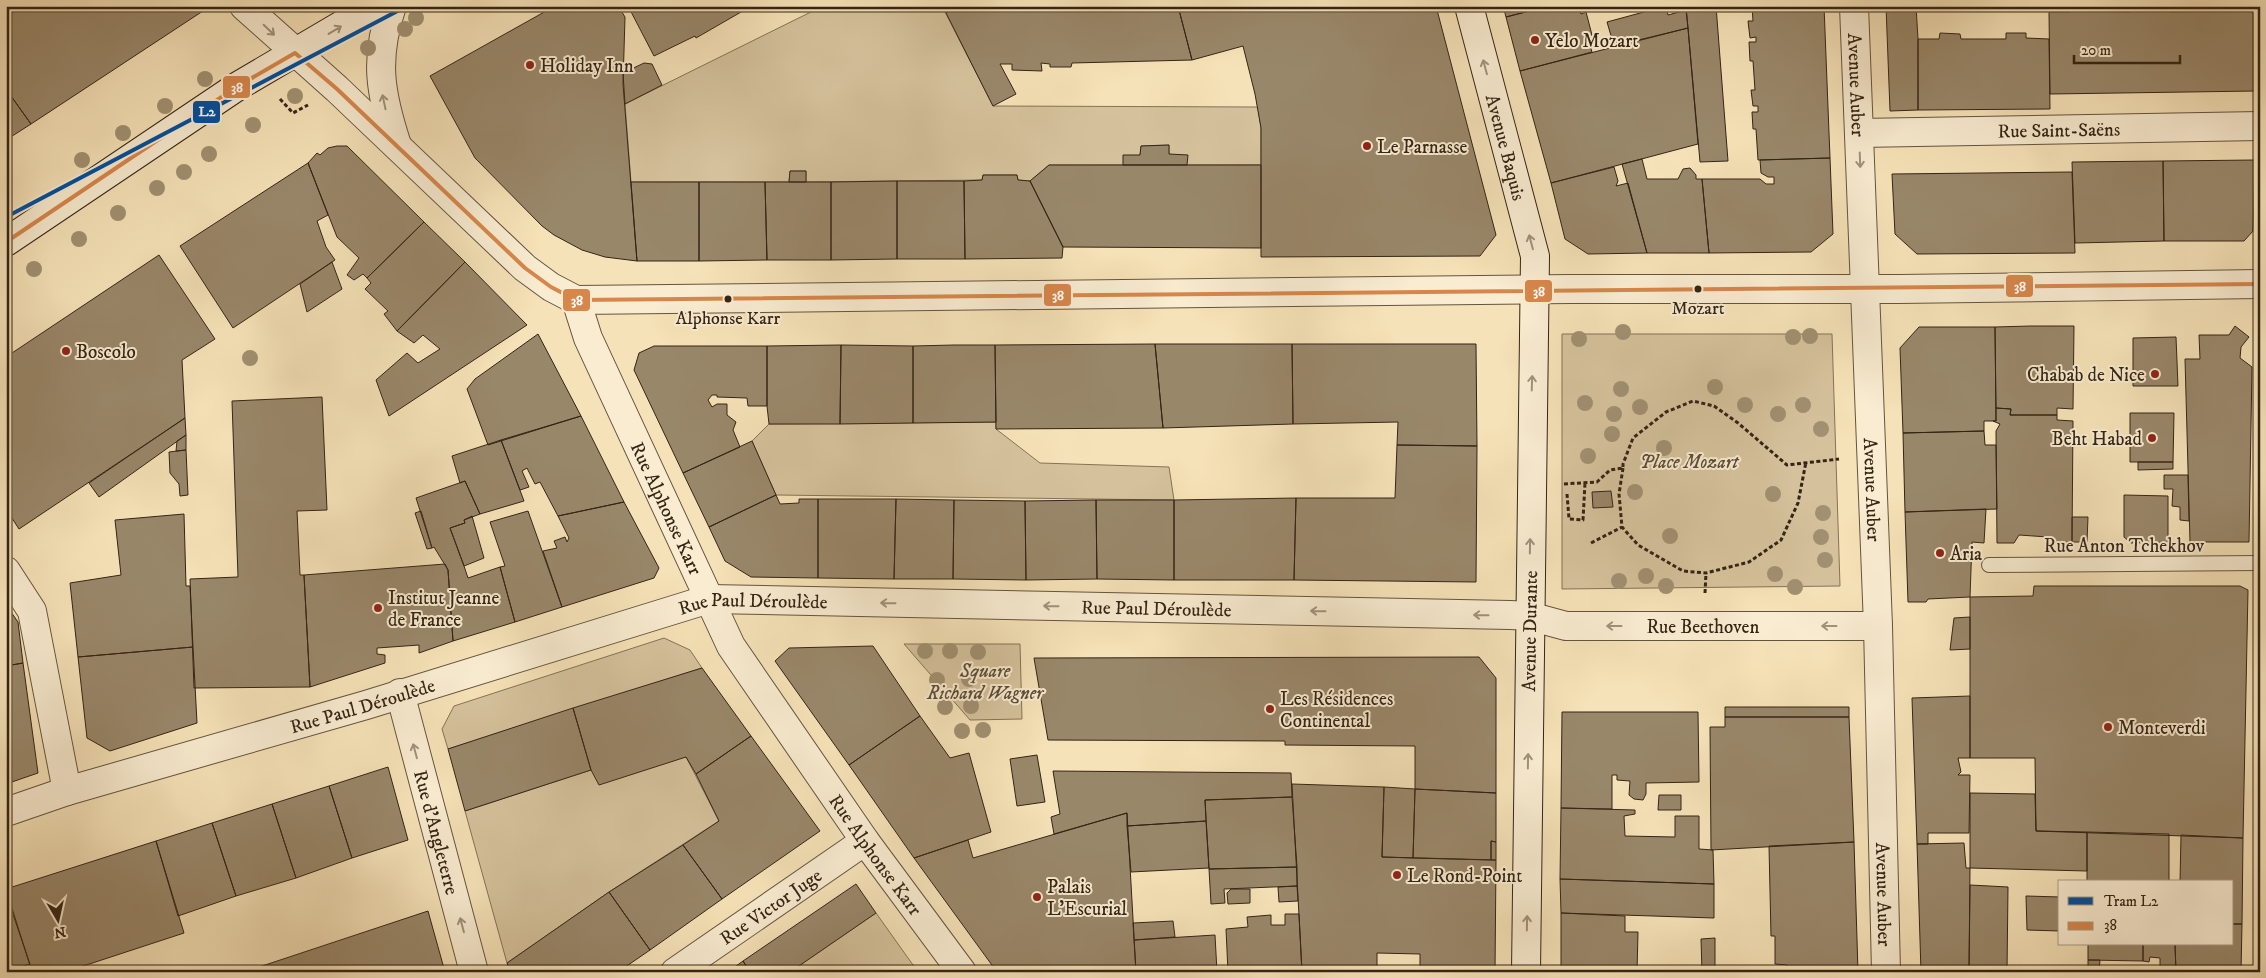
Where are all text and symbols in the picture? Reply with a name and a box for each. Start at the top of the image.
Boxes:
one-way arrow [263,24,275,36]
one-way arrow [327,24,341,34]
place label: Yelo Mozart [1545,30,1638,53]
scale bar [2074,32,2180,64]
street label: Avenue Auber [1842,33,1869,137]
marker: Yelo Mozart [1529,34,1541,46]
text: 20 m [2081,41,2111,60]
place label: Holiday Inn [540,55,634,78]
marker: Holiday Inn [524,59,536,71]
one-way arrow [1480,60,1489,76]
line badge: 38 [222,75,251,99]
text: 38 [231,79,243,97]
street label: Avenue Baquis [1480,92,1530,203]
one-way arrow [379,95,389,111]
line badge: L2 [192,100,221,124]
text: L2 [199,103,217,121]
street label: Rue Saint-Saëns [1997,118,2120,144]
place label: Le Parnasse [1377,136,1467,159]
marker: Le Parnasse [1361,140,1373,152]
one-way arrow [1856,152,1865,168]
one-way arrow [1526,234,1535,250]
line badge: 38 [2005,274,2034,298]
text: 38 [2014,278,2026,296]
line badge: 38 [1524,279,1553,303]
line badge: 38 [1043,283,1072,307]
text: 38 [1533,283,1545,301]
marker: Mozart [1693,284,1703,294]
text: 38 [1052,287,1064,305]
line badge: 38 [562,288,591,312]
text: 38 [571,292,583,310]
marker: Alphonse Karr [723,294,733,304]
place label: Mozart [1672,298,1725,320]
place label: Alphonse Karr [676,308,780,330]
place label: Boscolo [76,341,136,364]
marker: Boscolo [60,345,72,357]
place label: Chabab de Nice [2027,364,2145,387]
marker: Chabab de Nice [2149,368,2161,380]
one-way arrow [1528,375,1537,391]
place label: Beht Habad [2052,428,2143,451]
marker: Beht Habad [2146,432,2158,444]
street label: Avenue Auber [1858,437,1885,542]
street label: Rue Alphonse Karr [625,439,706,579]
park label: Place Mozart [1640,451,1739,474]
street label: Rue Anton Tchekhov [2044,535,2205,558]
one-way arrow [1526,538,1535,554]
place label: Aria [1950,543,1982,566]
marker: Aria [1934,547,1946,559]
street label: Avenue Durante [1518,570,1543,692]
place label: Institut Jeanne de France [388,587,499,632]
street label: Rue Paul Déroulède [676,589,828,621]
street label: Rue Paul Déroulède [1081,596,1232,622]
one-way arrow [881,598,897,607]
one-way arrow [1043,601,1060,611]
marker: Institut Jeanne de France [372,602,384,614]
one-way arrow [1311,607,1327,616]
one-way arrow [1473,610,1490,620]
street label: Rue Beethoven [1646,616,1759,639]
one-way arrow [1606,621,1622,631]
one-way arrow [1821,621,1838,631]
park label: Square Richard Wagner [926,660,1045,705]
street label: Rue Paul Déroulède [288,674,438,739]
place label: Les Résidences Continental [1280,688,1393,733]
marker: Les Résidences Continental [1264,703,1276,715]
place label: Monteverdi [2118,717,2206,740]
marker: Monteverdi [2102,721,2114,733]
one-way arrow [410,743,420,759]
one-way arrow [1523,753,1533,769]
street label: Rue d'Angleterre [408,768,463,898]
street label: Rue Alphonse Karr [823,790,926,921]
street label: Avenue Auber [1870,842,1895,947]
street label: Rue Victor Juge [716,864,827,951]
place label: Le Rond-Point [1407,865,1522,888]
marker: Le Rond-Point [1391,869,1403,881]
place label: Palais L'Escurial [1047,876,1127,921]
legend [2058,880,2234,946]
marker: Palais L'Escurial [1031,891,1043,903]
text: Tram L2 [2104,892,2159,911]
north arrow [32,896,82,946]
one-way arrow [1522,915,1531,931]
text: 38 [2104,916,2117,935]
one-way arrow [457,917,466,933]
text: N [52,922,67,942]

